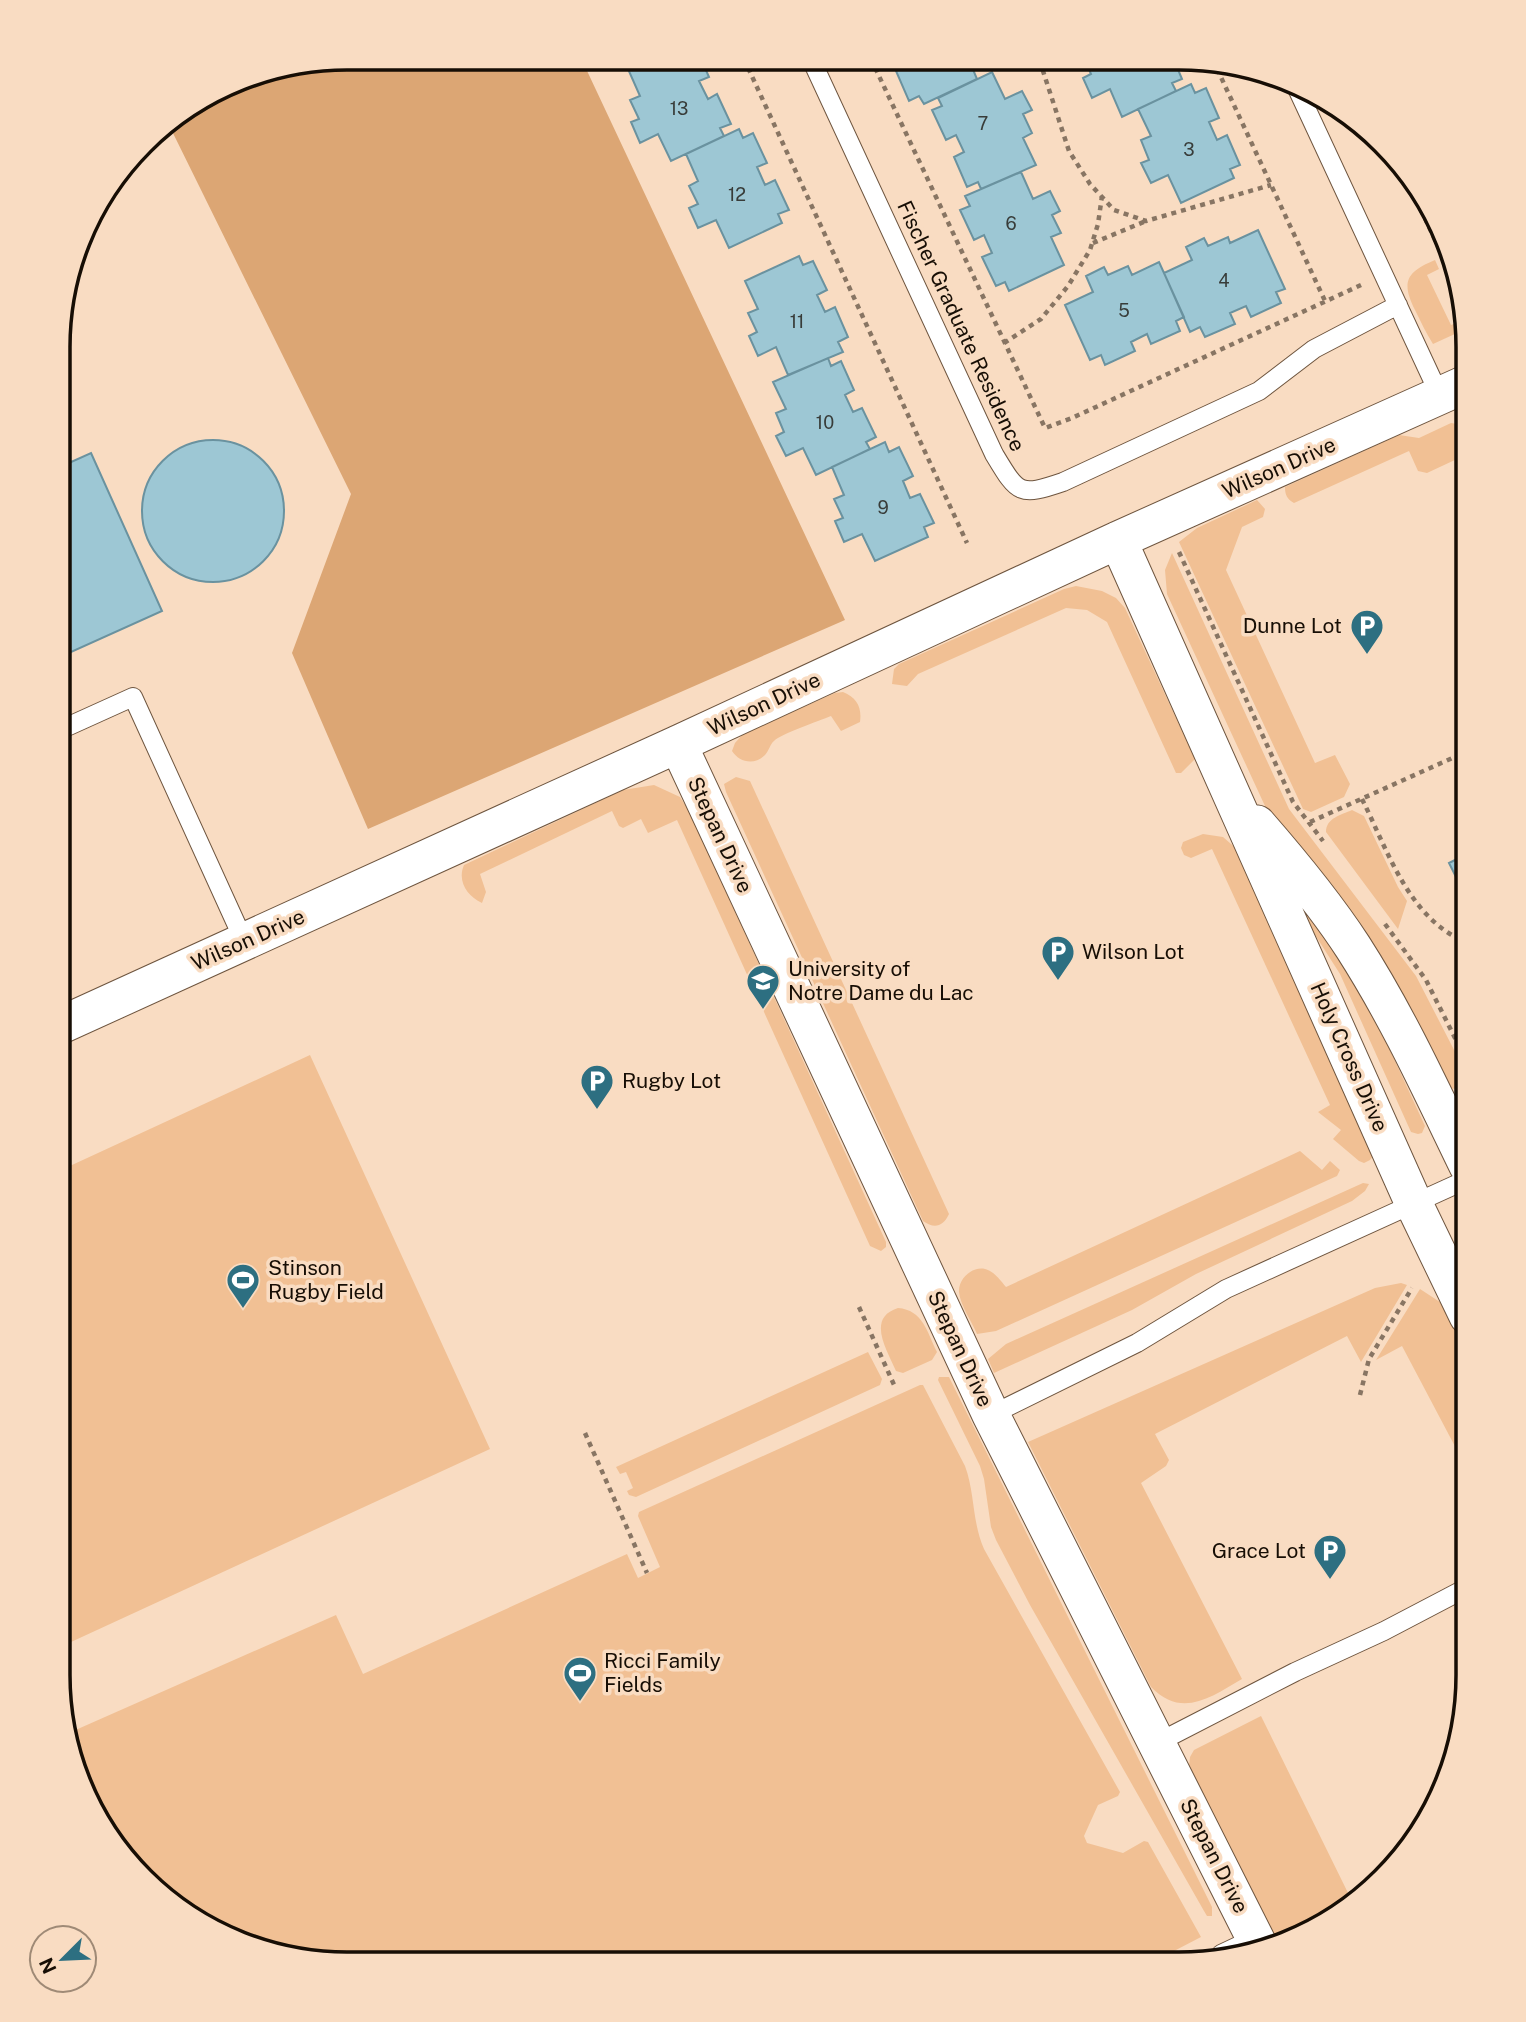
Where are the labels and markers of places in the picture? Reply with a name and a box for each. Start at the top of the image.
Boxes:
parking icon: Dunne Lot [1348,607,1386,656]
place label: Dunne Lot [1243,613,1342,638]
parking icon: Wilson Lot [1039,933,1077,982]
place label: Wilson Lot [1082,939,1184,964]
place label: University of Notre Dame du Lac [788,956,974,1005]
school or university icon: University of Notre Dame du Lac [744,962,782,1011]
parking icon: Rugby Lot [578,1062,616,1111]
place label: Rugby Lot [622,1068,721,1093]
place label: Stinson Rugby Field [268,1255,384,1304]
sports icon: Stinson Rugby Field [224,1261,262,1310]
parking icon: Grace Lot [1311,1532,1349,1581]
place label: Grace Lot [1212,1538,1306,1563]
place label: Ricci Family Fields [604,1648,721,1697]
sports icon: Ricci Family Fields [561,1654,599,1703]

